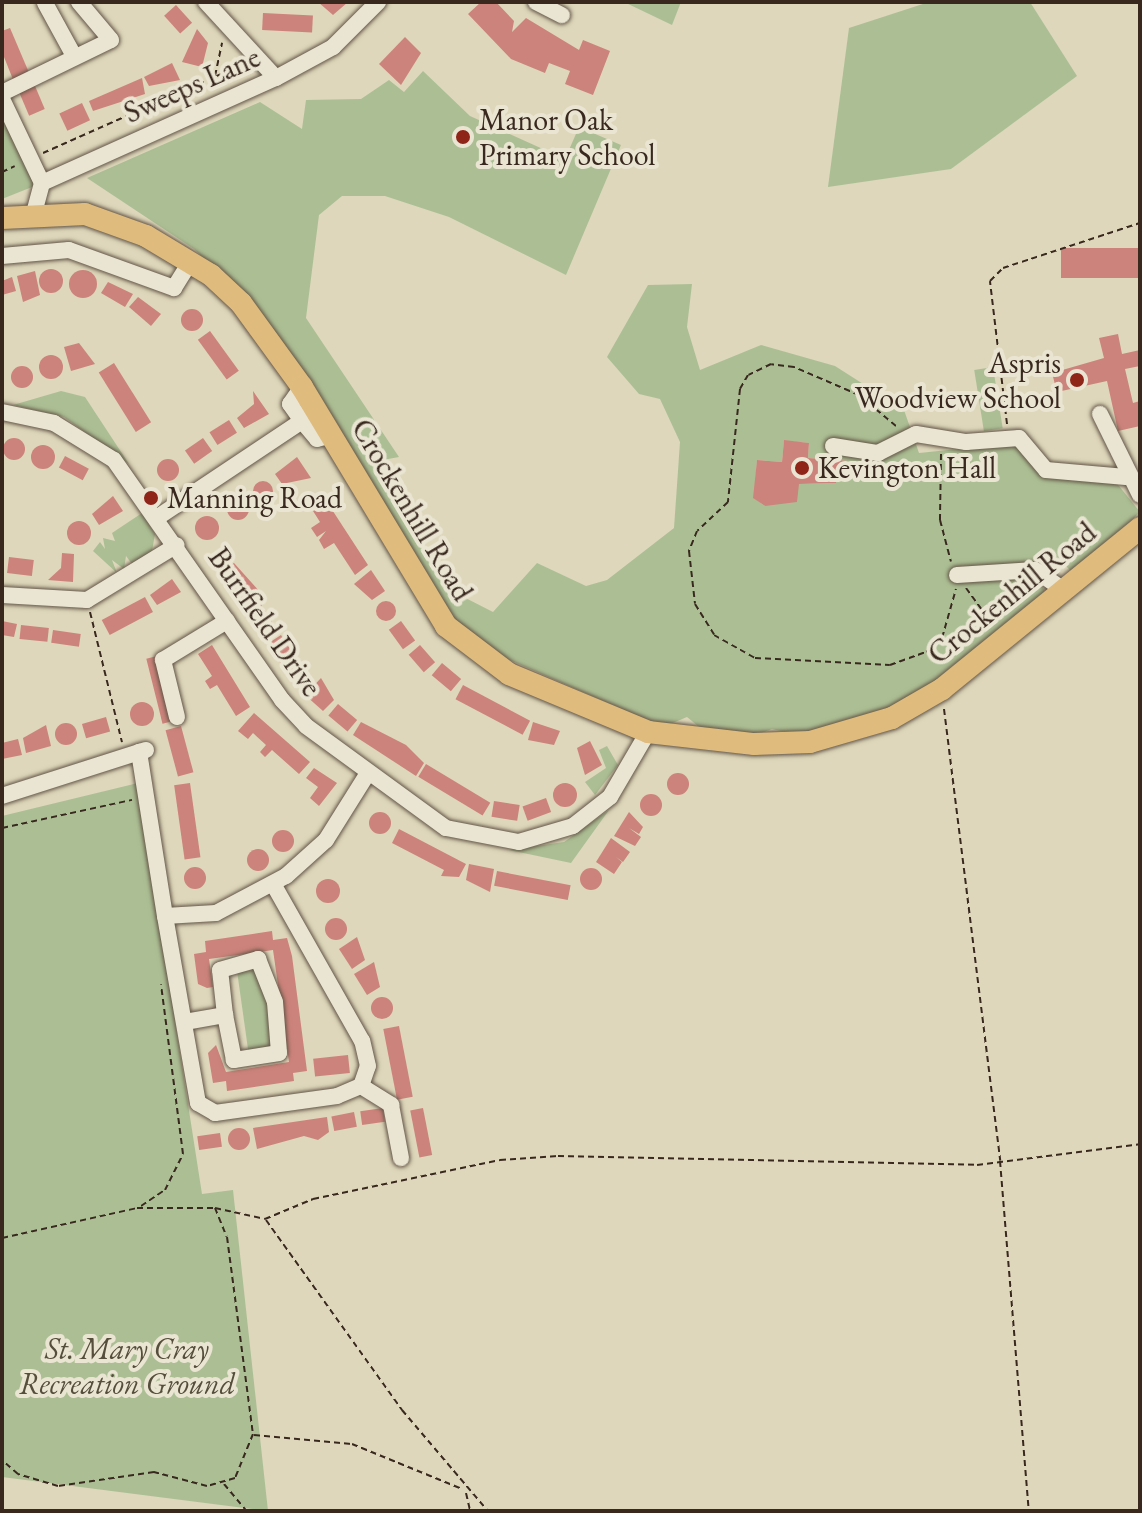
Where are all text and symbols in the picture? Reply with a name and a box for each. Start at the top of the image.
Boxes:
street label: Sweeps Lane [118,39,266,131]
place label: Manor Oak Primary School [479,102,655,172]
marker: Manor Oak Primary School [454,128,472,146]
place label: Aspris Woodview School [855,345,1061,416]
marker: Aspris Woodview School [1068,371,1086,389]
street label: Crockenhill Road [344,412,480,608]
place label: Kevington Hall [818,450,996,486]
marker: Kevington Hall [793,459,811,477]
place label: Manning Road [167,480,342,516]
marker: Manning Road [142,489,160,507]
street label: Crockenhill Road [921,514,1103,672]
street label: Burrfield Drive [201,541,329,703]
park label: St. Mary Cray Recreation Ground [19,1331,235,1402]

